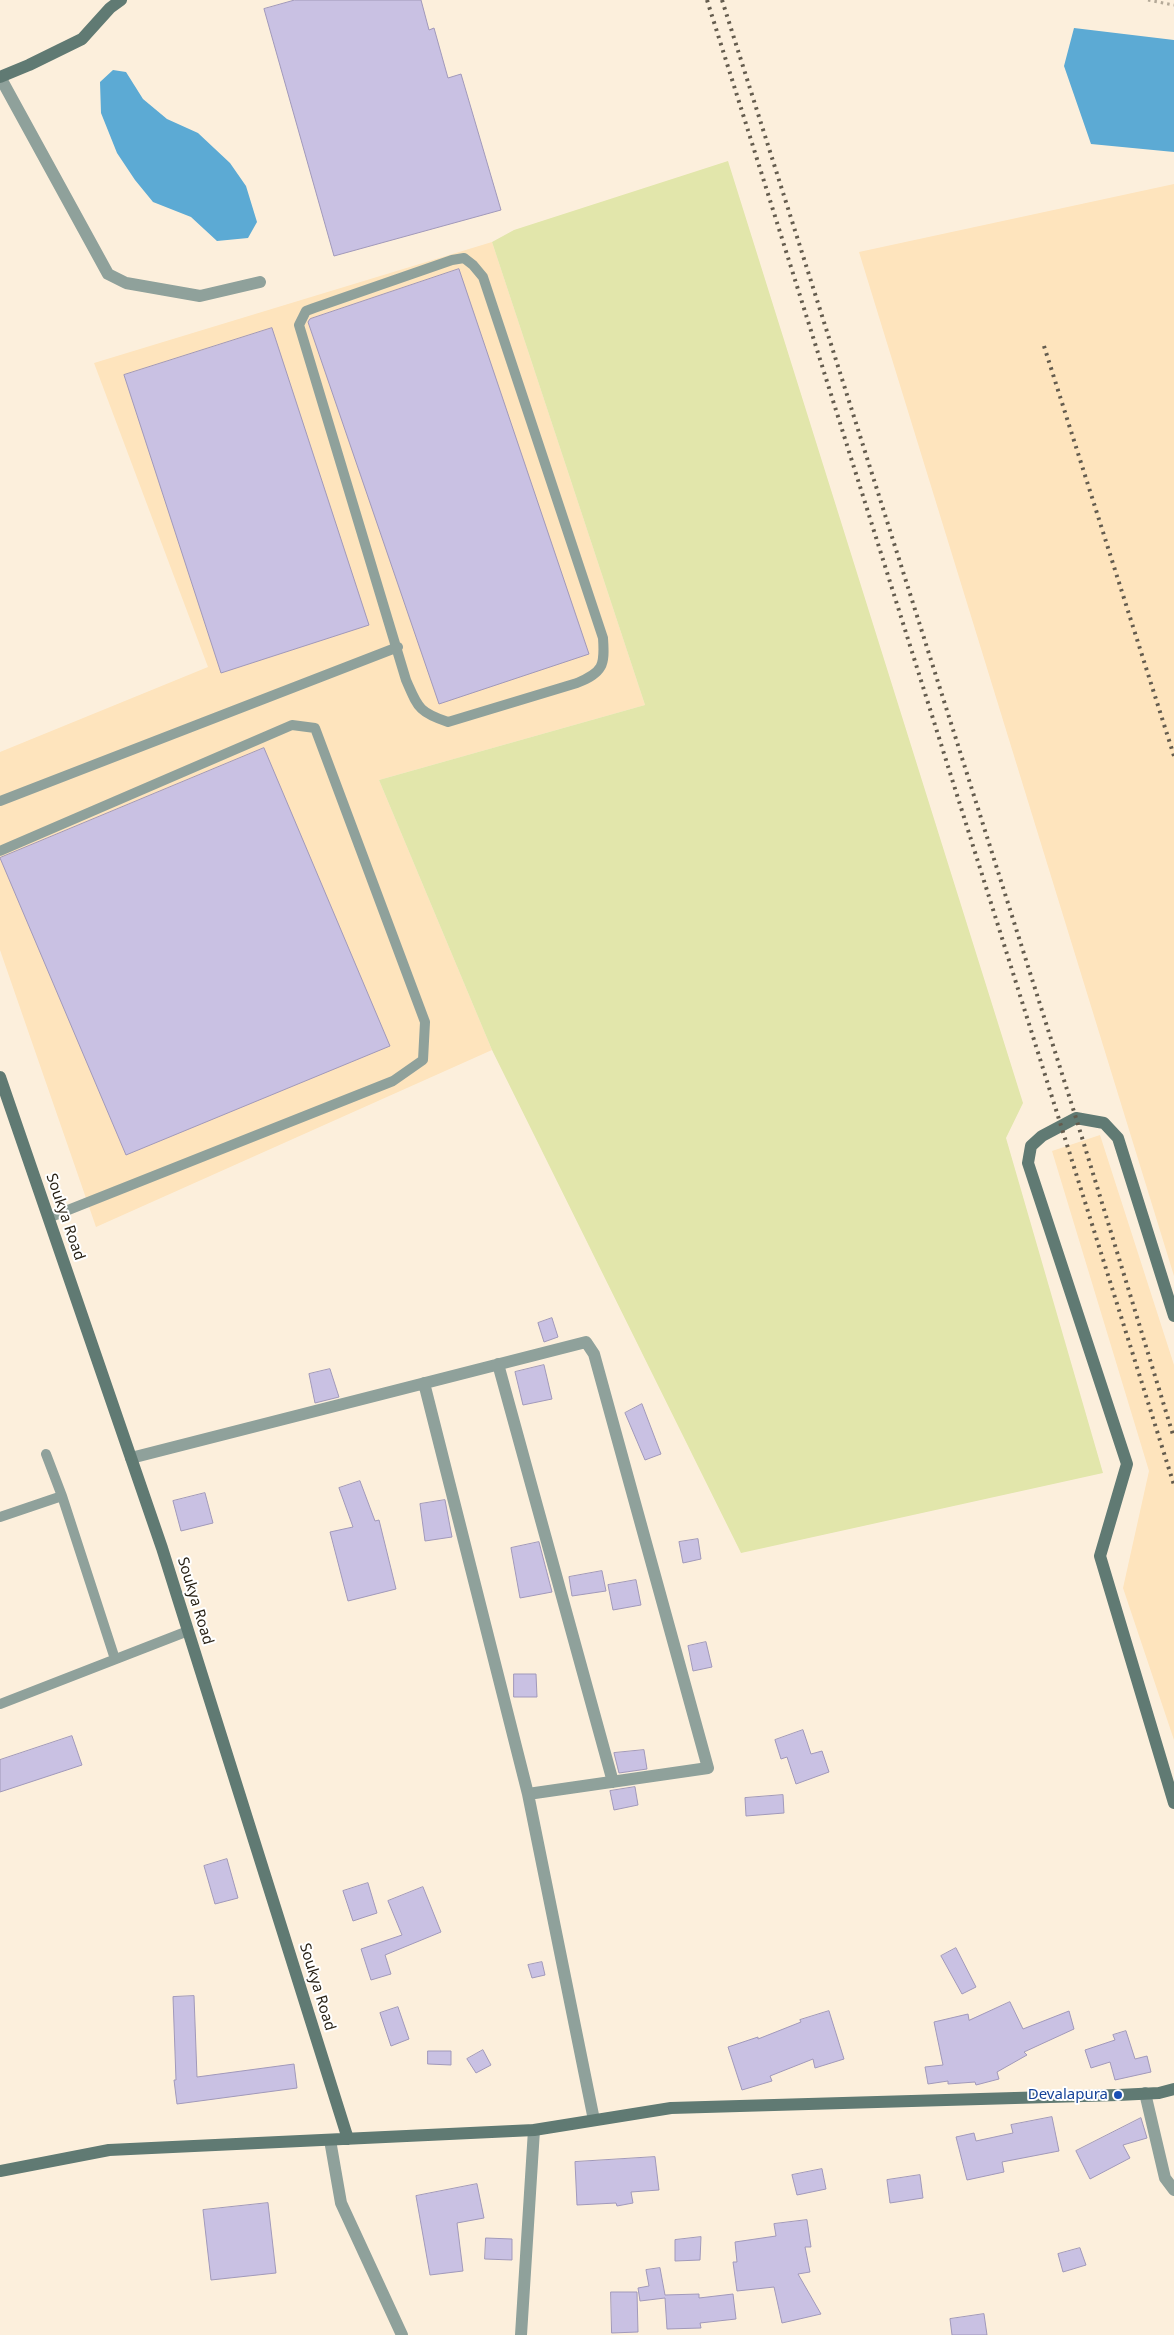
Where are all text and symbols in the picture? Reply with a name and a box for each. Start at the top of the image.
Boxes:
street label: Soukya Road [42,1171,88,1263]
street label: Soukya Road [173,1555,217,1647]
street label: Soukya Road [295,1941,339,2033]
place label: Devalapura [1028,2086,1108,2104]
marker: Devalapura [1112,2089,1124,2101]

